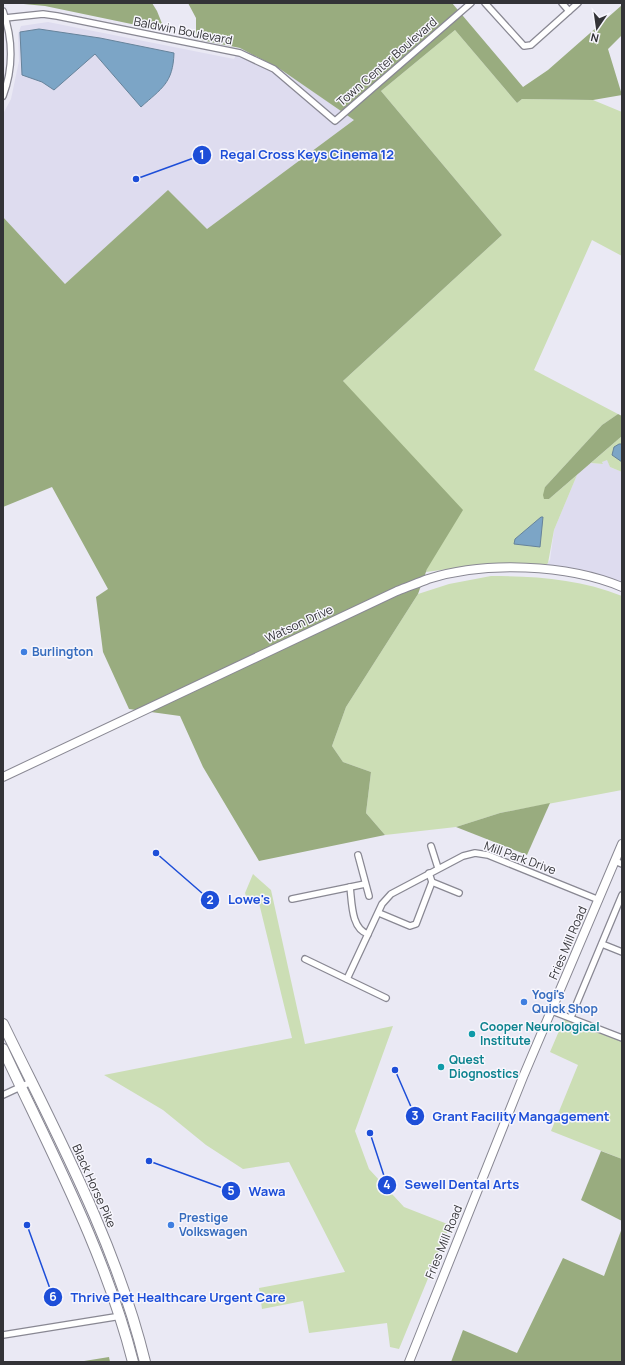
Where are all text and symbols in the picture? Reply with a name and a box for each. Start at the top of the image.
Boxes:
north arrow [577,8,617,48]
street label: Baldwin Boulevard [132,13,234,48]
street label: Town Center Boulevard [333,13,440,110]
text: N [589,30,600,46]
callout: Regal Cross Keys Cinema 12 [192,142,402,167]
text: Regal Cross Keys Cinema 12 [220,145,394,163]
text: 1 [199,146,205,163]
street label: Watson Drive [262,600,336,647]
place label: Burlington [32,643,93,660]
marker: Burlington [19,647,29,657]
street label: Mill Park Drive [482,837,558,878]
callout: Lowe's [200,887,278,912]
text: Lowe's [228,890,270,908]
text: 2 [206,891,214,908]
street label: Fries Mill Road [544,903,591,982]
place label: Yogi's Quick Shop [532,986,598,1017]
marker: Yogi's Quick Shop [519,997,529,1007]
place label: Cooper Neurological Institute [480,1018,600,1049]
marker: Cooper Neurological Institute [467,1029,477,1039]
place label: Quest Diognostics [449,1051,519,1082]
marker: Quest Diognostics [436,1062,446,1072]
callout: Grant Facility Mangagement [405,1104,618,1129]
text: 3 [412,1107,419,1124]
text: Grant Facility Mangagement [433,1107,610,1125]
street label: Black Horse Pike [68,1141,120,1230]
callout: Sewell Dental Arts [377,1172,527,1197]
text: Sewell Dental Arts [405,1175,519,1193]
text: 4 [383,1176,391,1193]
callout: Wawa [221,1179,293,1204]
text: 5 [227,1182,235,1199]
text: Wawa [249,1182,285,1200]
street label: Fries Mill Road [421,1202,466,1281]
place label: Prestige Volkswagen [179,1209,247,1240]
marker: Prestige Volkswagen [166,1220,176,1230]
callout: Thrive Pet Healthcare Urgent Care [43,1285,294,1310]
text: 6 [49,1288,57,1305]
text: Thrive Pet Healthcare Urgent Care [70,1288,286,1306]

